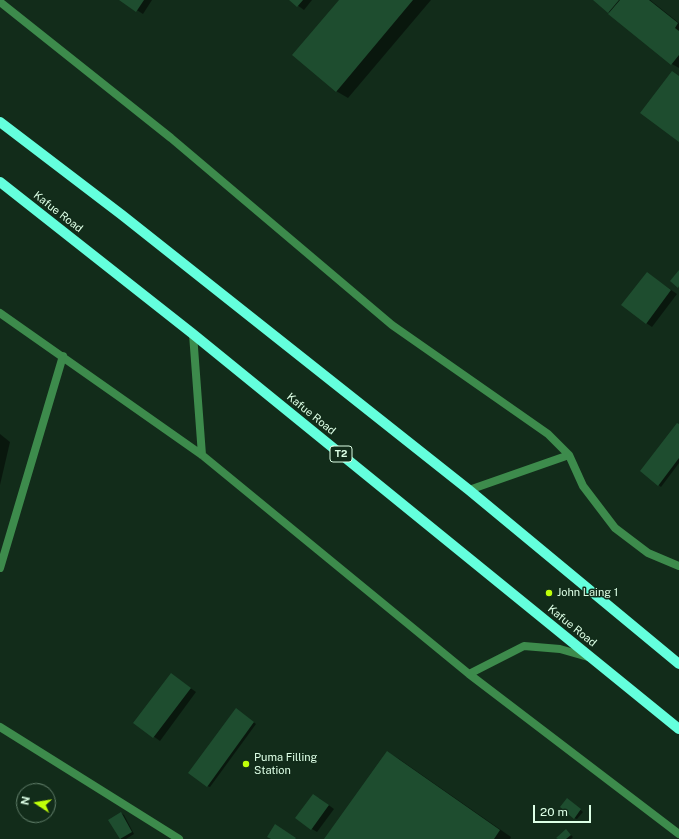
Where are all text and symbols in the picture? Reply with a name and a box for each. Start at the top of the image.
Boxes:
street label: Kafue Road [31,189,85,235]
street label: Kafue Road [284,390,338,438]
road number: T2 [330,446,352,462]
place label: John Laing 1 [557,586,618,600]
marker: John Laing 1 [544,588,554,598]
street label: Kafue Road [545,602,599,650]
place label: Puma Filling Station [254,751,317,777]
marker: Puma Filling Station [241,759,251,769]
north arrow [16,783,56,823]
text: N [18,795,32,806]
scale bar [535,797,593,823]
text: 20 m [540,805,568,819]

